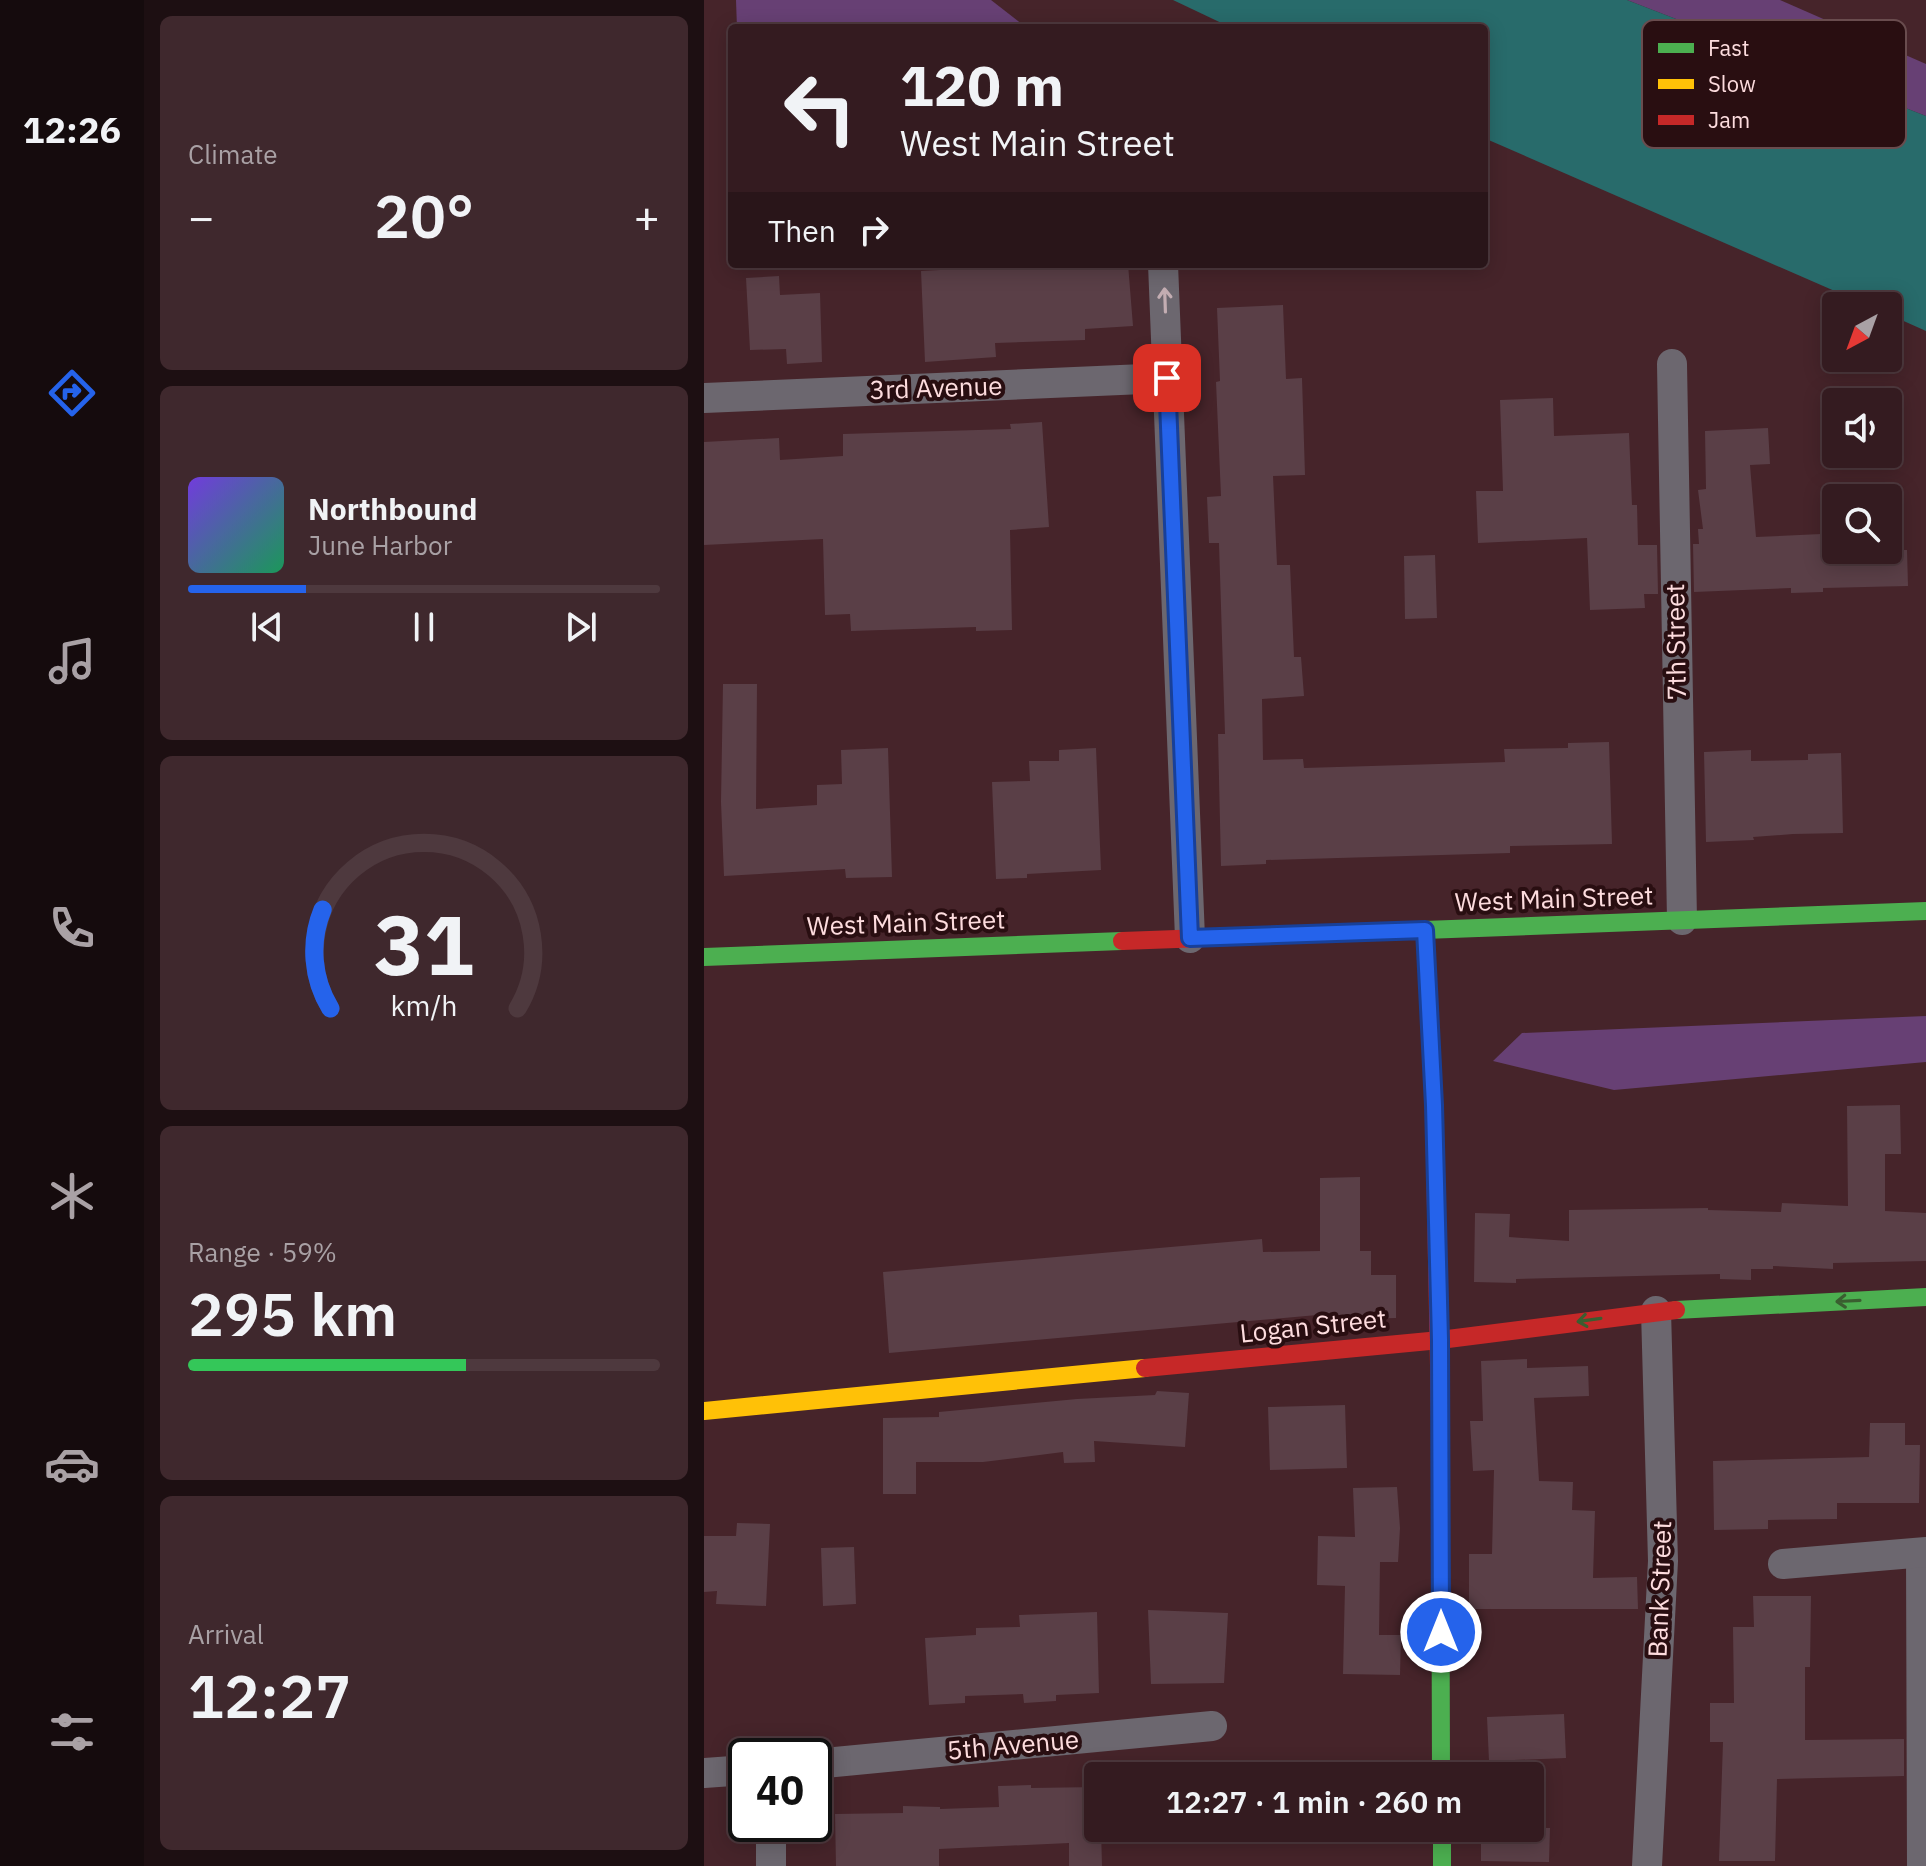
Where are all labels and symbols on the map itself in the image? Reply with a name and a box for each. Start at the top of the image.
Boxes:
legend [1642,20,1906,148]
text: Fast [1708,33,1749,62]
text: Slow [1708,69,1756,98]
text: Jam [1708,105,1750,134]
one-way arrow [1157,287,1172,314]
north arrow [1822,292,1902,372]
pin [1133,344,1201,412]
street label: 3rd Avenue [869,368,1003,406]
street label: 7th Street [1657,583,1693,701]
street label: West Main Street [1454,878,1654,918]
street label: West Main Street [806,902,1006,942]
one-way arrow [1835,1294,1862,1309]
street label: Logan Street [1238,1300,1388,1350]
one-way arrow [1577,1313,1602,1328]
street label: Bank Street [1640,1520,1678,1658]
position arrow [1399,1590,1483,1674]
street label: 5th Avenue [945,1721,1080,1767]
speed limit sign: 40 [728,1738,832,1842]

